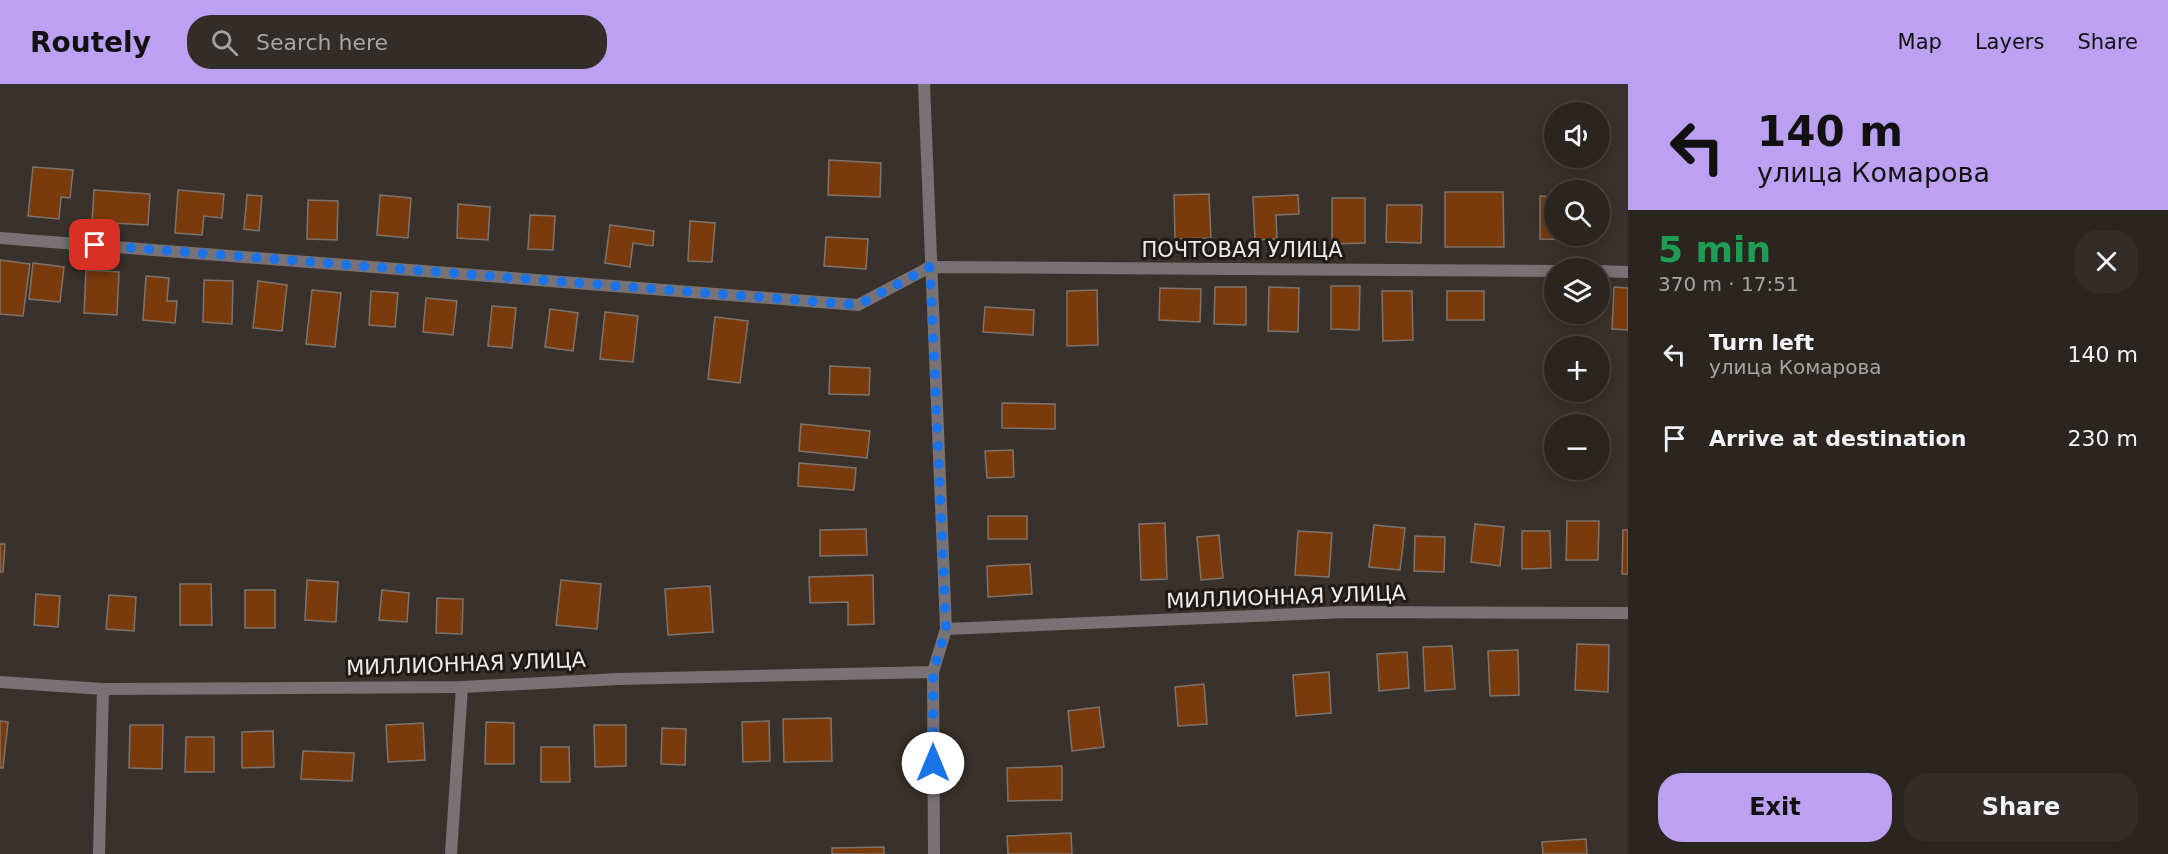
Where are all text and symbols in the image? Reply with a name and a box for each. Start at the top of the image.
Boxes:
search box [187,15,607,69]
text: Routely [30,26,151,59]
icon: search [208,26,241,59]
text: Search here [256,30,388,55]
text: Map [1898,30,1942,54]
text: Layers [1975,30,2044,54]
text: Share [2077,30,2138,54]
map controls [1544,102,1610,480]
button: sound [1544,102,1610,168]
text: 140 m [1757,107,1903,156]
icon: left [1658,108,1736,186]
text: улица Комарова [1757,157,1990,188]
button: search [1544,180,1610,246]
pin [69,219,120,270]
icon: arrive [78,228,111,261]
text: 5 min [1658,229,1771,270]
button: close [2075,230,2138,293]
street label: ПОЧТОВАЯ УЛИЦА [1141,238,1343,262]
button: layers [1544,258,1610,324]
text: 370 m · 17:51 [1658,272,1799,296]
text: Turn left [1709,330,1814,355]
button: + [1544,336,1610,402]
icon: left [1658,338,1691,371]
text: 140 m [2068,342,2138,367]
text: улица Комарова [1709,355,1882,379]
button: − [1544,414,1610,480]
icon: arrive [1658,422,1691,455]
text: Arrive at destination [1709,426,1966,451]
text: 230 m [2068,426,2138,451]
street label: МИЛЛИОННАЯ УЛИЦА [1166,581,1407,613]
street label: МИЛЛИОННАЯ УЛИЦА [346,648,587,680]
position arrow [901,731,965,795]
button: Exit [1658,773,1892,842]
button: Share [1904,773,2138,842]

